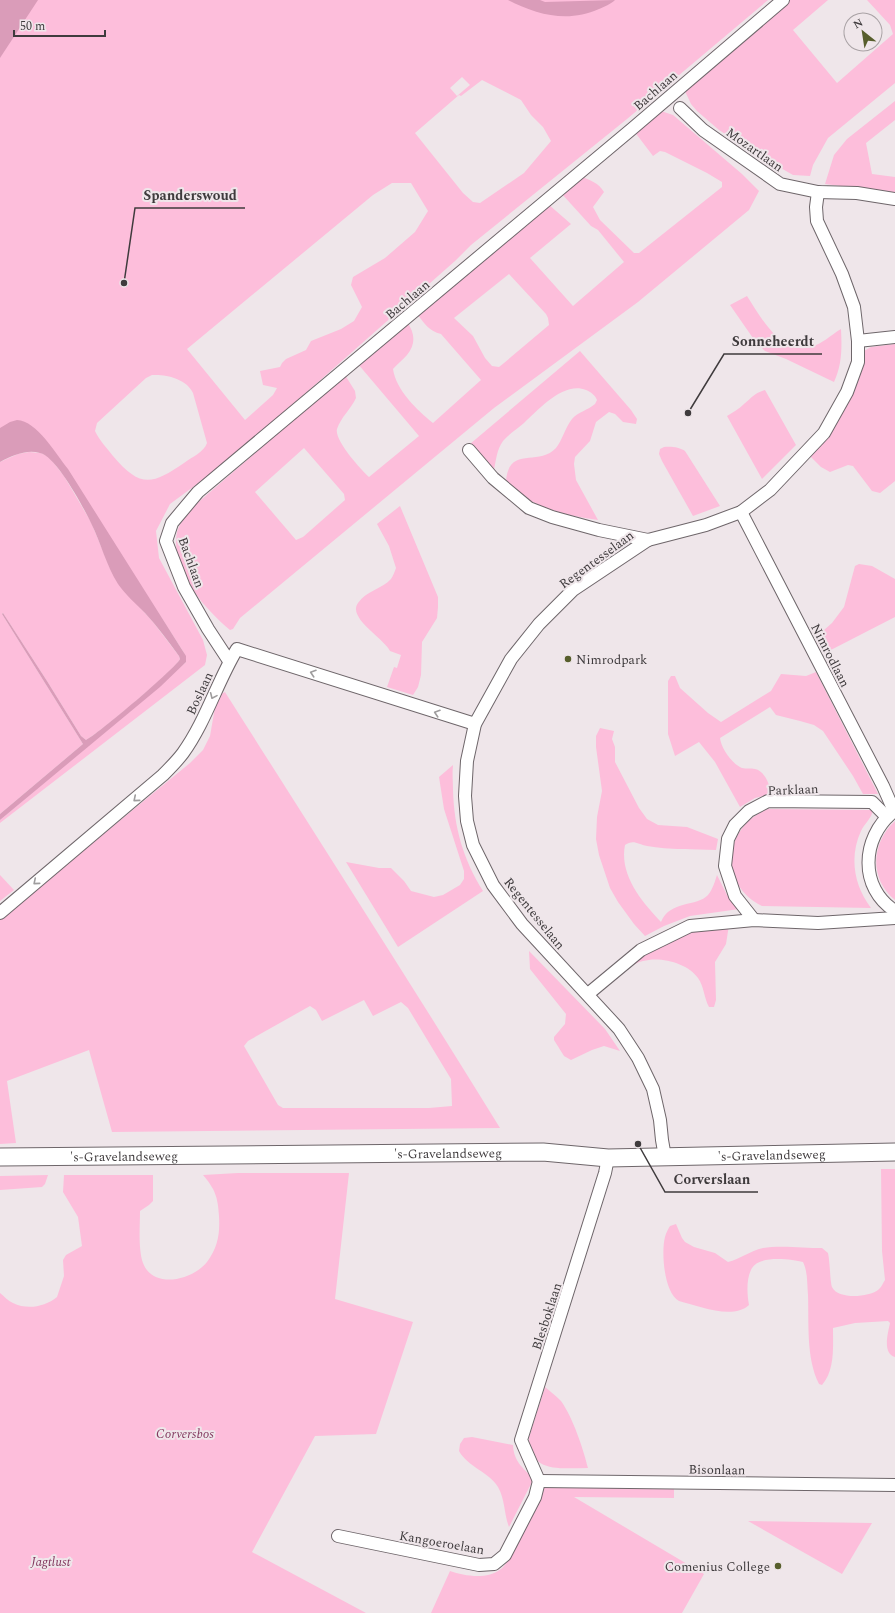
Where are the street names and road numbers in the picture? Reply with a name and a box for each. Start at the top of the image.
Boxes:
street label: Bachlaan [629,66,682,116]
street label: Mozartlaan [722,123,787,177]
street label: Bachlaan [381,275,435,324]
street label: Regentesselaan [555,526,638,594]
street label: Bachlaan [173,534,210,591]
street label: Nimrodlaan [805,620,855,691]
street label: Boslaan [181,668,219,718]
street label: Parklaan [767,779,819,801]
street label: Regentesselaan [499,873,570,954]
street label: 's-Gravelandseweg [394,1143,502,1164]
street label: 's-Gravelandseweg [717,1144,826,1167]
street label: 's-Gravelandseweg [70,1146,178,1167]
street label: Blesboklaan [527,1280,567,1353]
street label: Bisonlaan [688,1460,746,1481]
street label: Kangoeroelaan [398,1526,486,1560]

